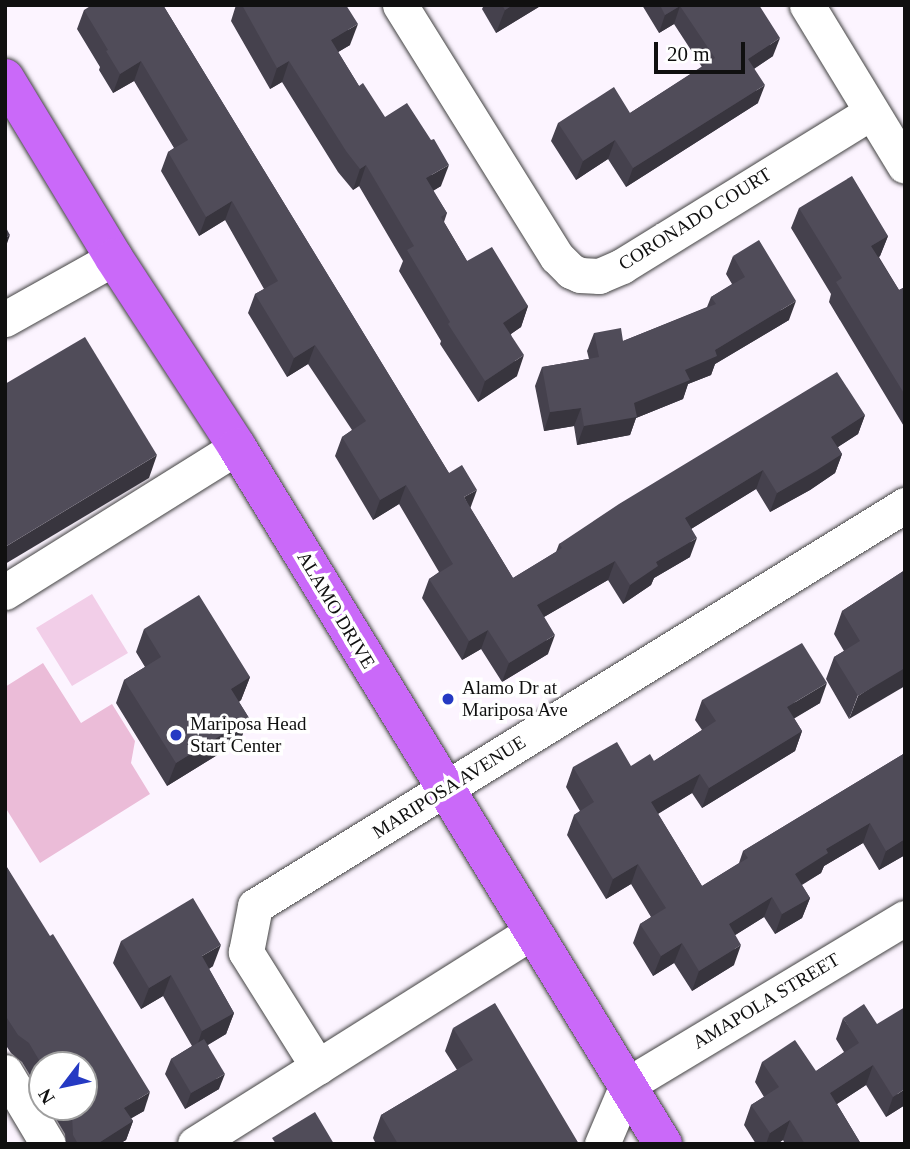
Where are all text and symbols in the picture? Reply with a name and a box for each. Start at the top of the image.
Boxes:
scale bar [658,28,749,72]
text: 20 m [667,42,710,66]
street label: CORONADO COURT [614,163,776,275]
street label: ALAMO DRIVE [292,547,380,673]
place label: Alamo Dr at Mariposa Ave [462,677,569,721]
marker: Alamo Dr at Mariposa Ave [440,691,456,707]
place label: Mariposa Head Start Center [190,713,307,757]
marker: Mariposa Head Start Center [168,727,184,743]
street label: MARIPOSA AVENUE [367,730,531,844]
street label: AMAPOLA STREET [688,948,844,1054]
north arrow [28,1051,98,1121]
text: N [34,1085,59,1108]

